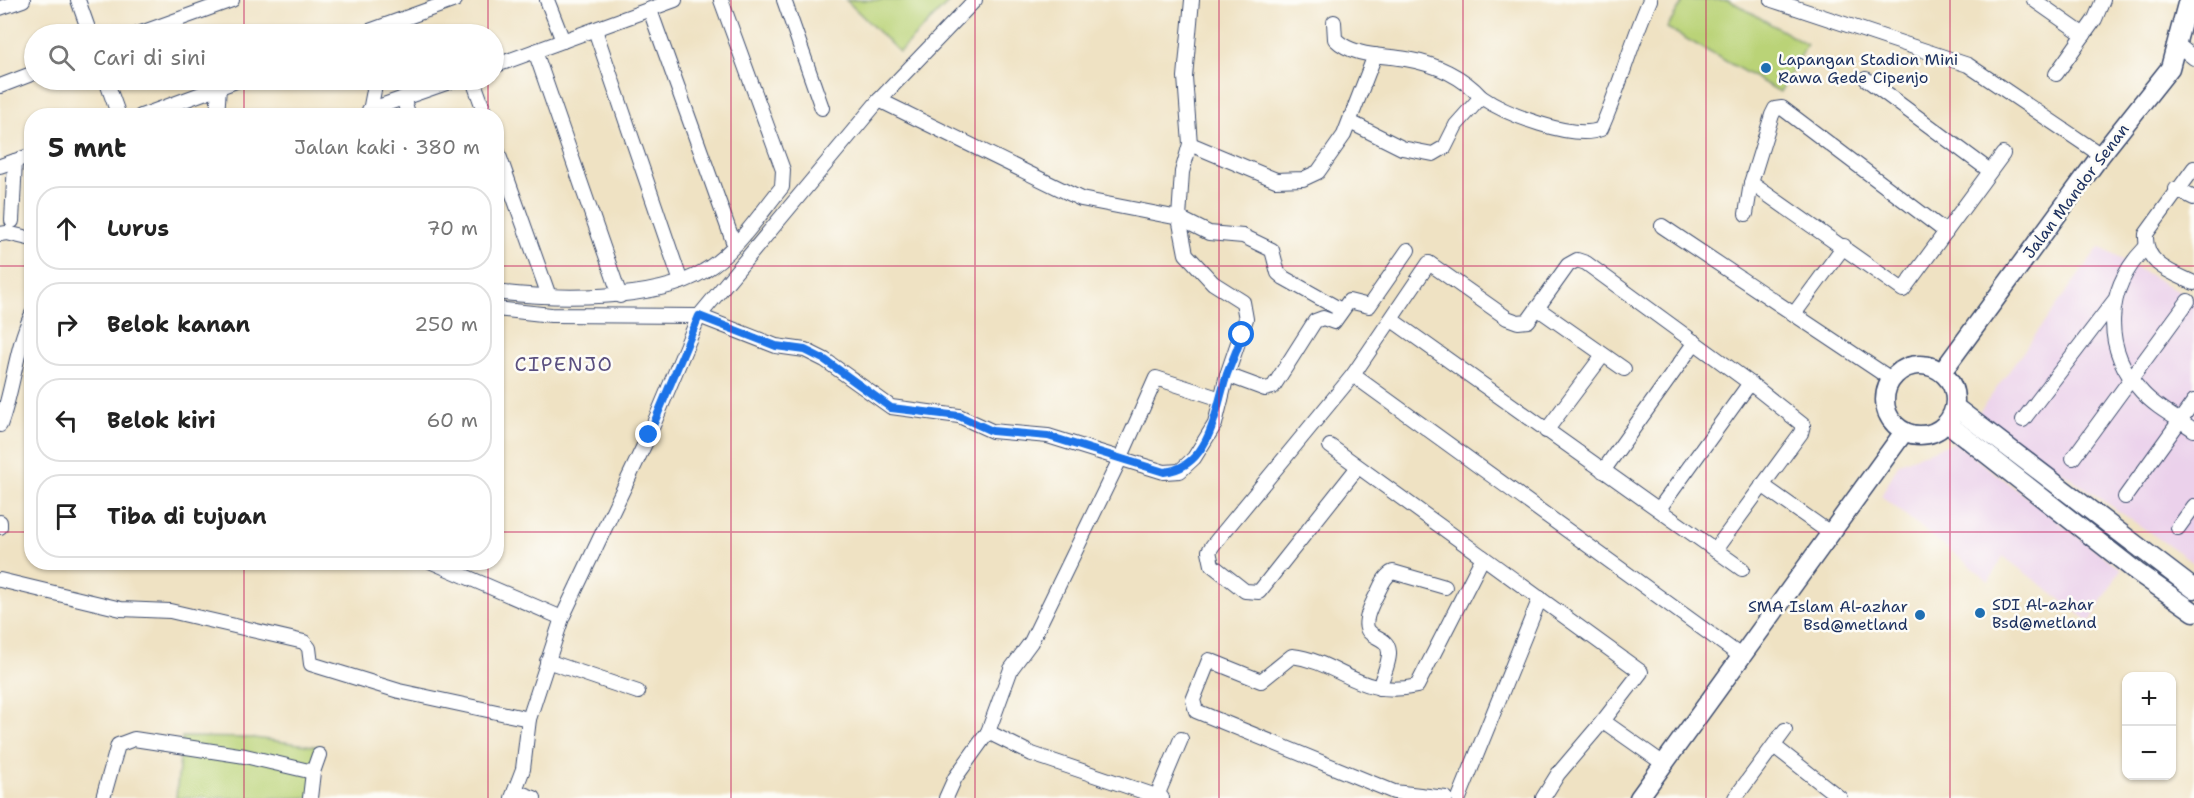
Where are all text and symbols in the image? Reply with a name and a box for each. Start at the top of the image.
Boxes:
search box [24,24,504,90]
icon: search [45,41,78,74]
text: Cari di sini [93,43,206,72]
place label: Lapangan Stadion Mini Rawa Gede Cipenjo [1778,49,1958,88]
marker: Lapangan Stadion Mini Rawa Gede Cipenjo [1759,61,1773,75]
street label: Jalan Mandor Senan [2018,119,2134,263]
text: 5 mnt [48,130,126,165]
text: Jalan kaki · 380 m [294,134,480,160]
icon: ahead [50,212,83,245]
text: Lurus [107,214,169,243]
text: 70 m [426,215,478,241]
icon: right [50,308,83,341]
text: Belok kanan [107,310,250,339]
text: 250 m [414,311,478,337]
route start [1228,321,1254,347]
district label: CIPENJO [515,351,613,377]
icon: left [50,404,83,437]
text: Belok kiri [107,406,216,435]
text: 60 m [426,407,478,433]
route end [635,421,661,447]
icon: arrive [50,500,83,533]
text: Tiba di tujuan [107,502,267,531]
place label: SDI Al-azhar Bsd@metland [1992,594,2097,633]
place label: SMA Islam Al-azhar Bsd@metland [1748,596,1908,635]
marker: SDI Al-azhar Bsd@metland [1973,606,1987,620]
marker: SMA Islam Al-azhar Bsd@metland [1913,608,1927,622]
map controls [2122,672,2176,780]
button: + [2122,672,2176,726]
button: − [2122,726,2176,780]

